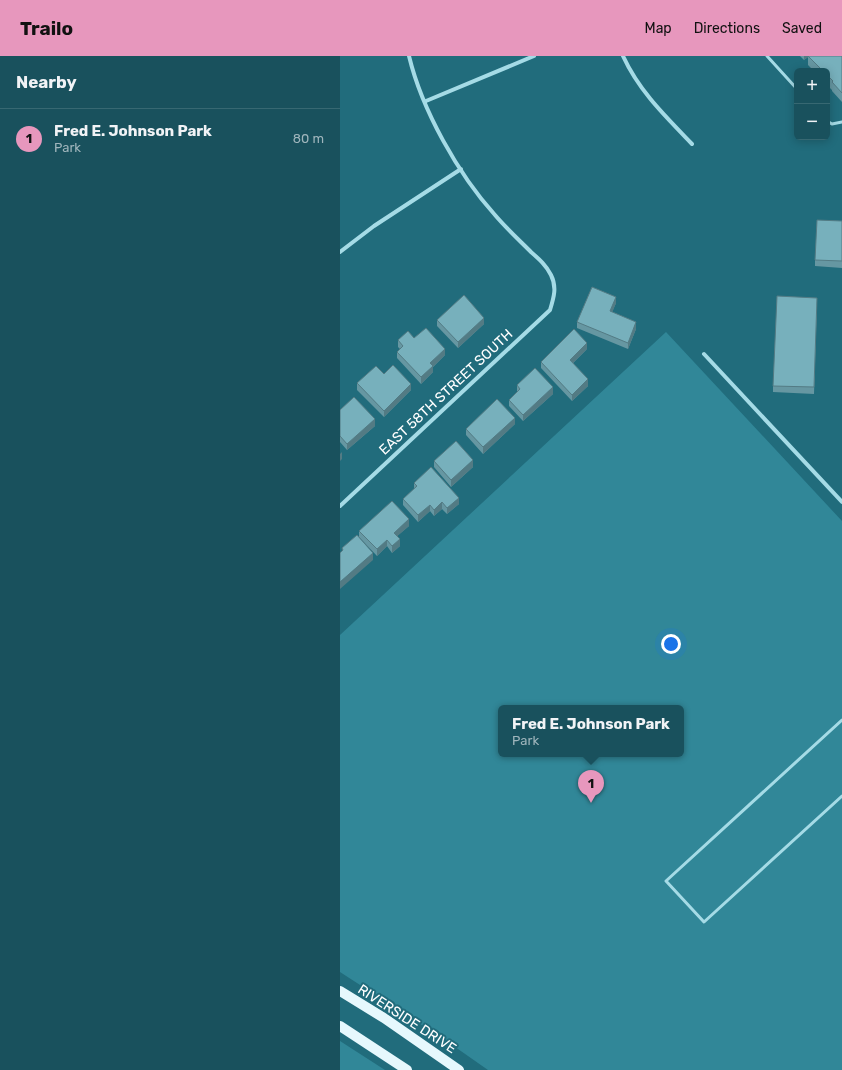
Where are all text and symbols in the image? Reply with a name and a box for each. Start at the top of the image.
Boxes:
text: Trailo [20,17,73,40]
text: Map [645,20,672,37]
text: Directions [694,20,760,37]
text: Saved [782,20,822,37]
map controls [794,68,830,140]
button: + [794,68,830,104]
text: Nearby [16,72,77,92]
button: − [794,104,830,140]
text: Fred E. Johnson Park [54,122,212,140]
text: 1 [26,131,32,146]
text: 80 m [293,131,324,146]
text: Park [54,140,81,155]
street label: EAST 58TH STREET SOUTH [376,326,516,458]
your location [661,634,681,654]
popup [498,705,684,757]
text: Fred E. Johnson Park [512,715,670,733]
text: Park [512,733,539,748]
pin: 1 [578,770,604,803]
street label: RIVERSIDE DRIVE [354,981,460,1057]

